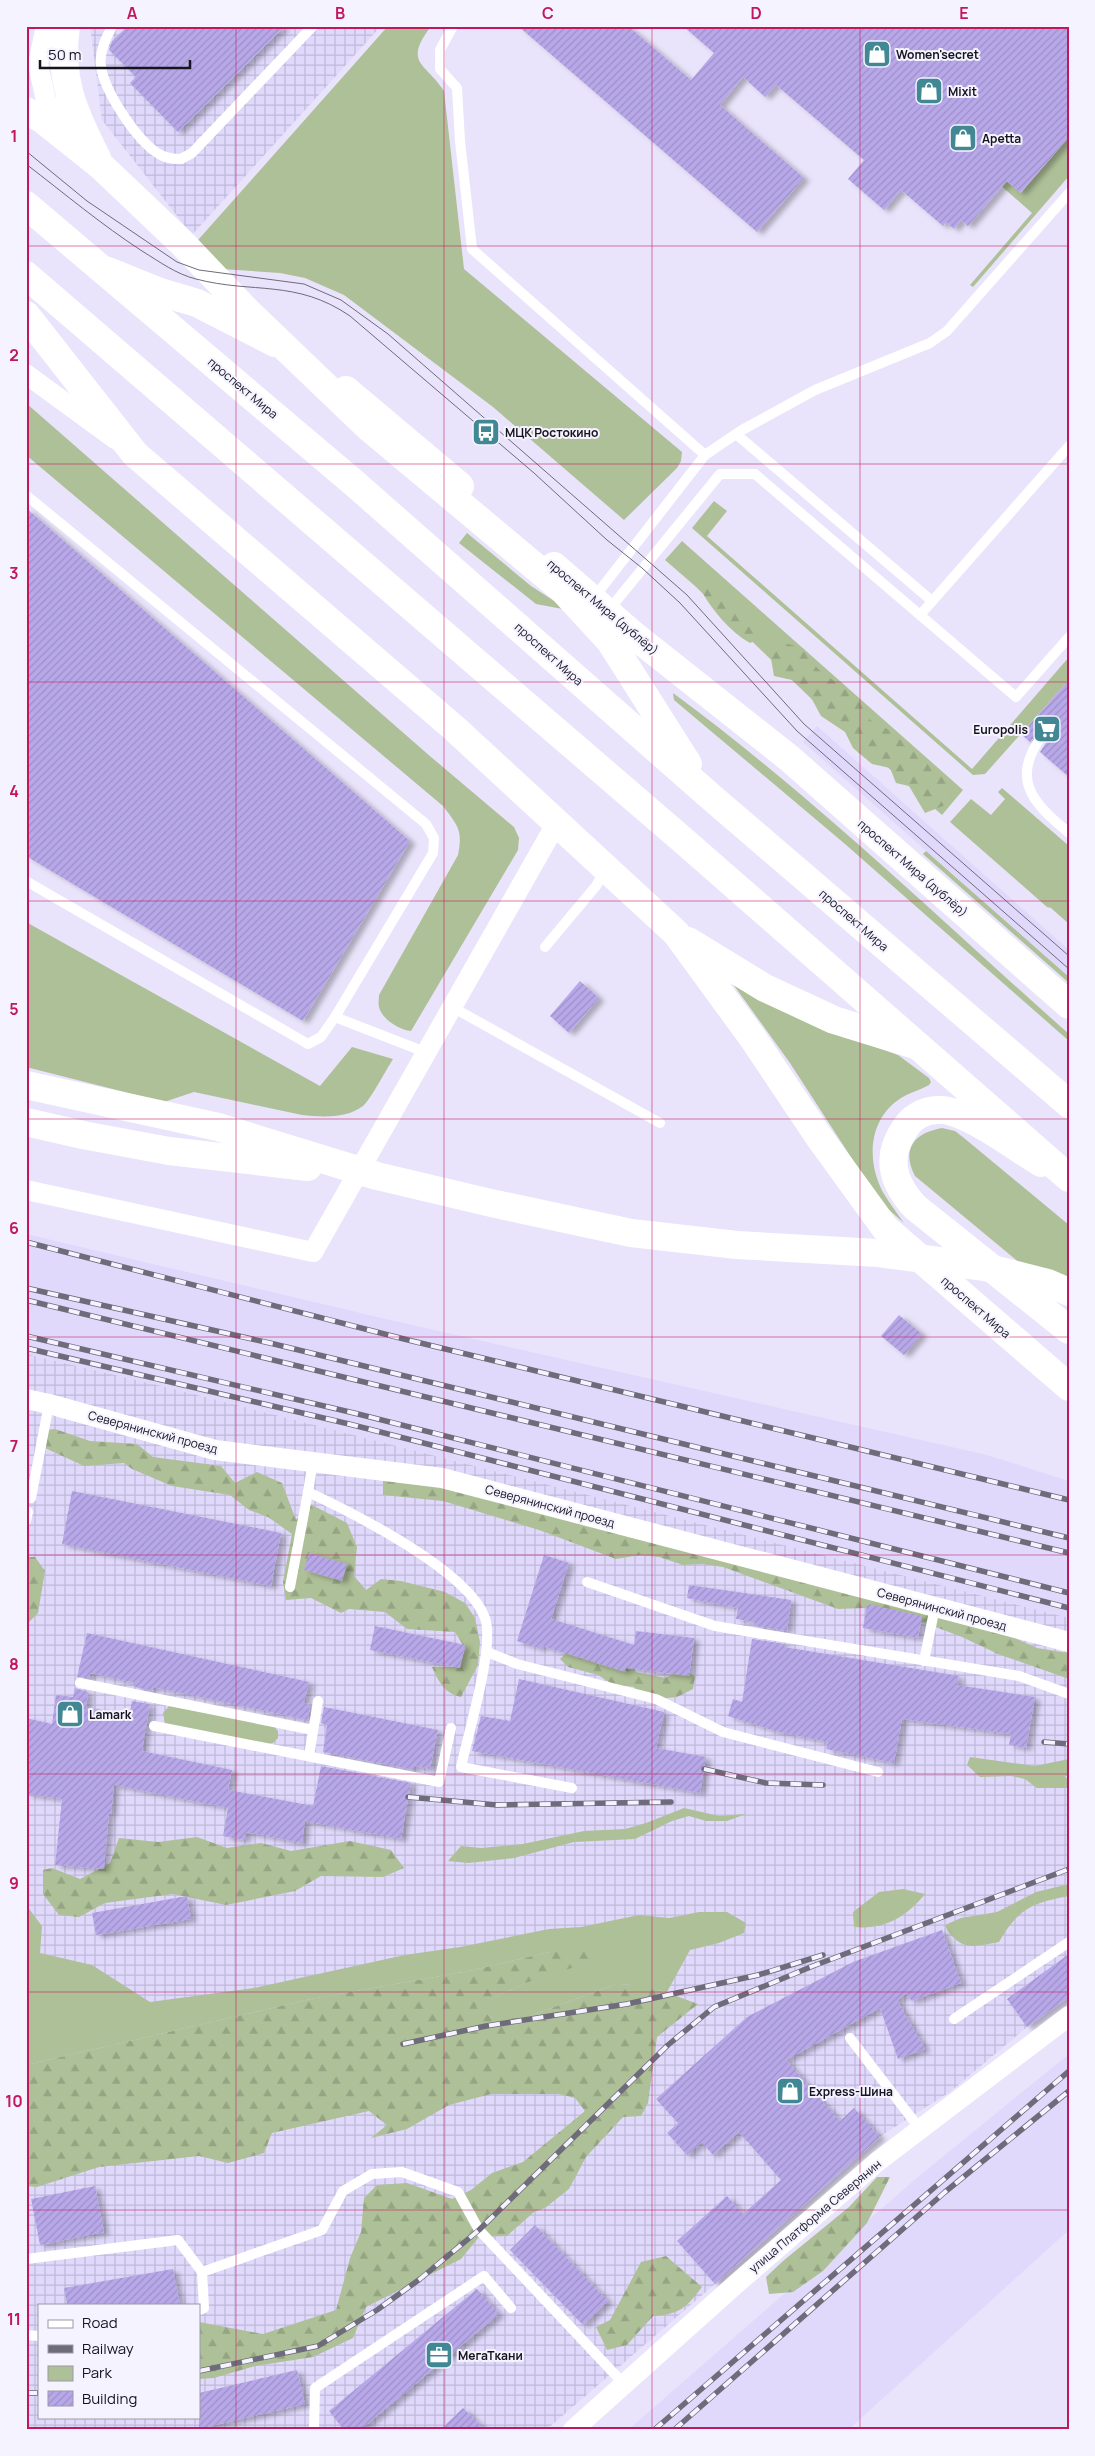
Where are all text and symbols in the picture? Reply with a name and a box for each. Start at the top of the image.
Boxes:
text: A [127,2,138,24]
text: B [335,2,345,24]
text: C [542,2,554,24]
text: D [750,2,762,24]
text: E [959,2,969,24]
scale bar [40,38,190,70]
shop icon: Women'secret [862,39,892,69]
text: 50 m [48,44,82,65]
place label: Women'secret [896,46,979,63]
shop icon: Mixit [914,76,944,106]
place label: Mixit [948,83,977,100]
shop icon: Apetta [948,123,978,153]
text: 1 [10,125,18,147]
place label: Apetta [982,130,1021,147]
text: 2 [9,344,19,366]
street label: проспект Мира [204,354,282,422]
bus stop icon: МЦК Ростокино [471,417,501,447]
place label: МЦК Ростокино [505,424,598,441]
street label: проспект Мира (дублёр) [545,556,661,658]
text: 3 [9,562,19,584]
street label: проспект Мира [512,620,586,688]
supermarket icon: Europolis [1032,714,1062,744]
place label: Europolis [973,721,1028,738]
text: 4 [9,780,19,802]
street label: проспект Мира (дублёр) [855,817,971,919]
street label: проспект Мира [817,886,891,954]
text: 5 [9,998,19,1020]
text: 6 [9,1217,19,1239]
street label: проспект Мира [938,1272,1014,1342]
street label: Северянинский проезд [86,1407,220,1457]
text: 7 [10,1435,18,1457]
street label: Северянинский проезд [483,1481,617,1531]
street label: Северянинский проезд [875,1584,1009,1634]
text: 8 [9,1653,19,1675]
shop icon: Lamark [55,1699,85,1729]
place label: Lamark [89,1706,132,1723]
text: 9 [9,1872,19,1894]
shop icon: Express-Шина [775,2076,805,2106]
place label: Express-Шина [809,2083,893,2100]
text: 10 [5,2090,23,2112]
street label: улица Платформа Северянин [745,2155,885,2277]
legend [38,2304,200,2418]
text: 11 [7,2308,21,2330]
text: Road [82,2312,118,2333]
text: Railway [82,2338,134,2359]
office icon: МегаТкани [424,2340,454,2370]
place label: МегаТкани [458,2347,523,2364]
text: Park [82,2362,112,2383]
text: Building [82,2388,137,2409]

